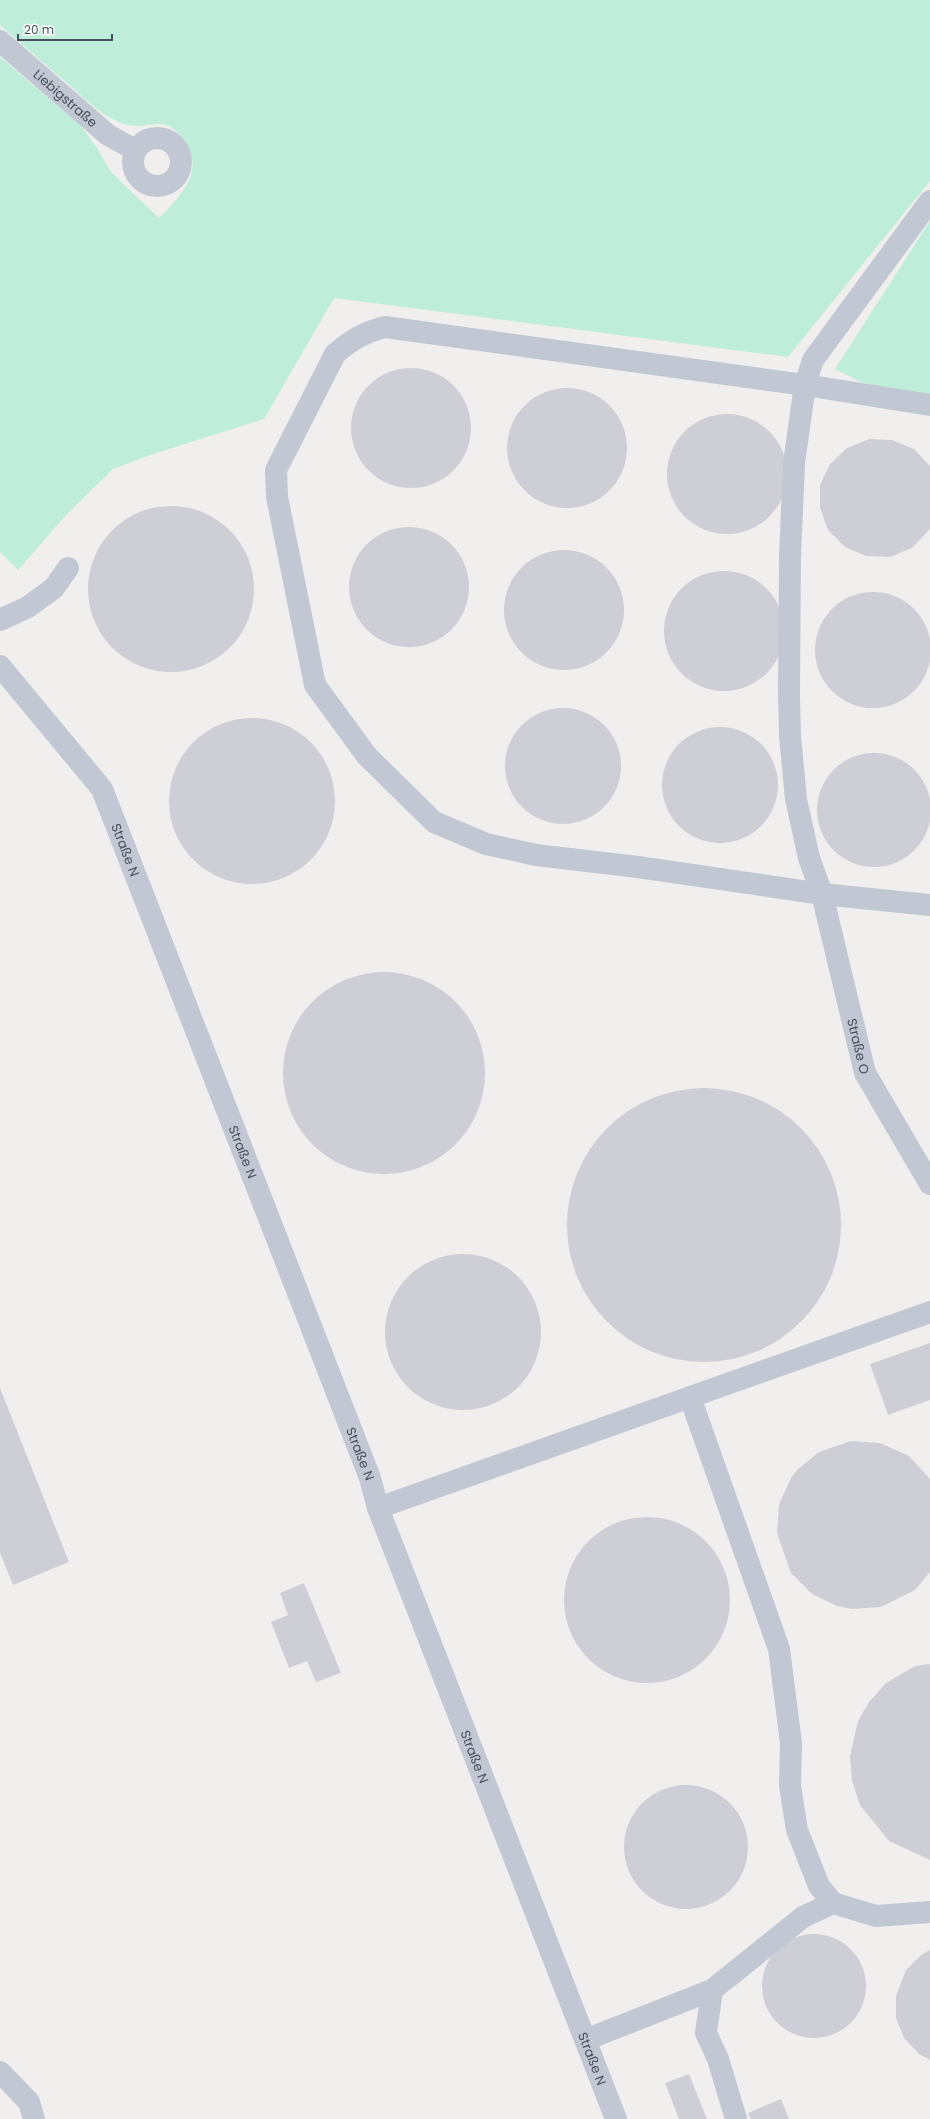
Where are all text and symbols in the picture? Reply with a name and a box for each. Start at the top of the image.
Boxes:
scale bar [18,16,112,42]
text: 20 m [24,21,54,38]
street label: Liebigstraße [29,65,102,131]
street label: Straße N [107,820,145,879]
street label: Straße O [843,1016,874,1076]
street label: Straße N [224,1122,262,1181]
street label: Straße N [342,1424,379,1483]
street label: Straße N [456,1727,494,1786]
street label: Straße N [574,2029,611,2088]

